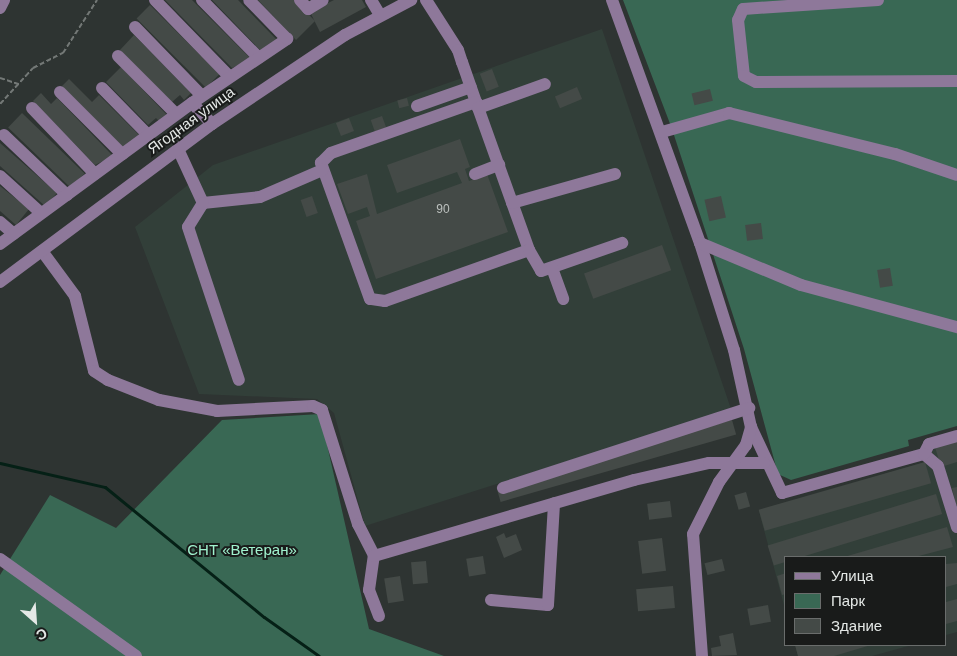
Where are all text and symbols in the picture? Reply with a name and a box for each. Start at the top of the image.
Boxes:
street label: Ягодная улица [144,82,238,158]
house number: 90 [436,203,450,217]
park label: СНТ «Ветеран» [187,541,297,559]
legend [784,556,947,646]
text: Улица [831,567,874,584]
text: Парк [831,592,865,609]
north arrow [10,596,60,646]
text: Здание [831,617,882,634]
text: С [34,625,50,644]

